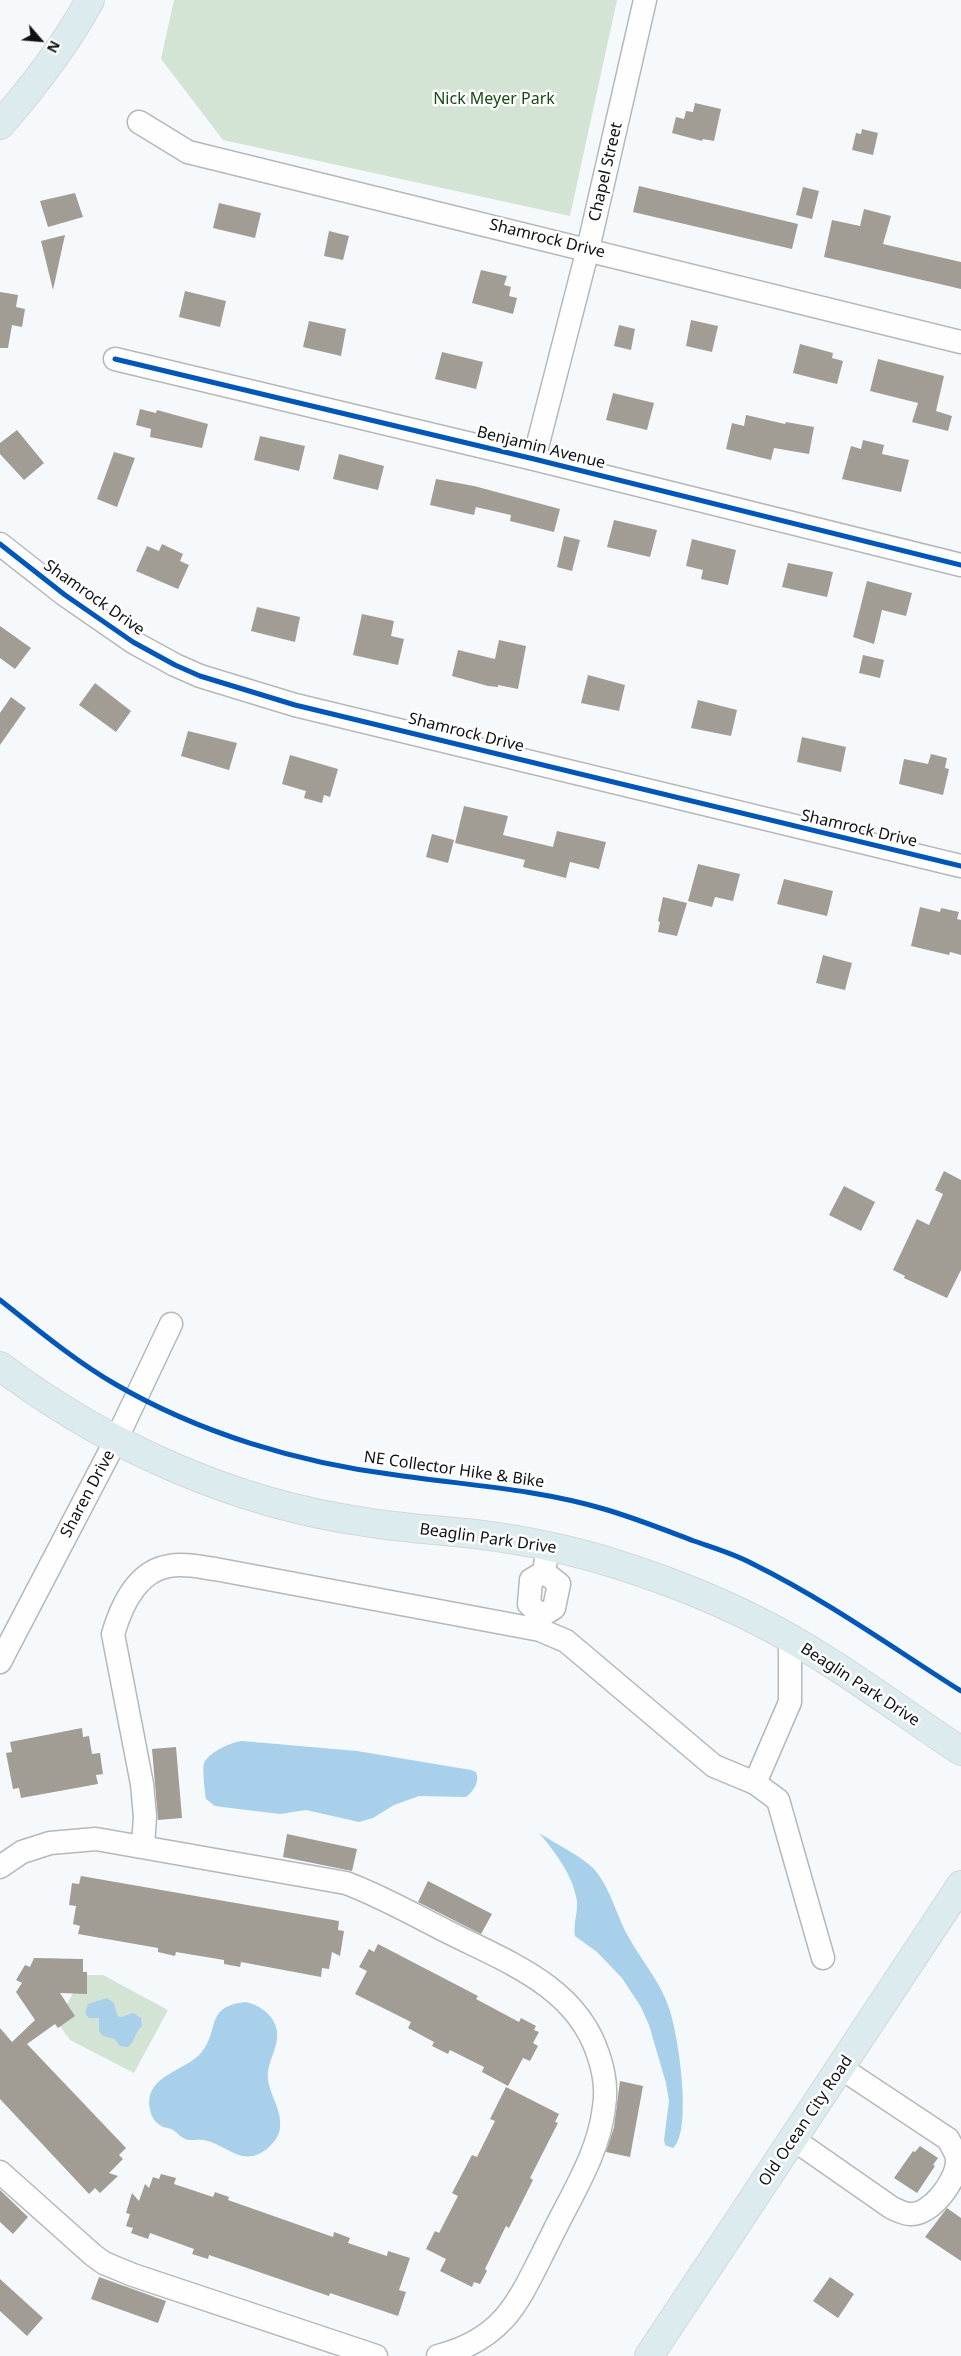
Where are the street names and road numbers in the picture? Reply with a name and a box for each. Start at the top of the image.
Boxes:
street label: Chapel Street [585,121,627,223]
street label: Shamrock Drive [487,215,607,263]
street label: Benjamin Avenue [475,423,607,473]
street label: Shamrock Drive [40,556,148,640]
street label: Shamrock Drive [406,709,526,757]
street label: Shamrock Drive [799,806,919,852]
street label: Sharen Drive [57,1447,119,1541]
street label: NE Collector Hike & Bike [363,1448,545,1492]
street label: Beaglin Park Drive [418,1520,558,1558]
street label: Beaglin Park Drive [797,1639,923,1731]
street label: Old Ocean City Road [755,2052,857,2190]

